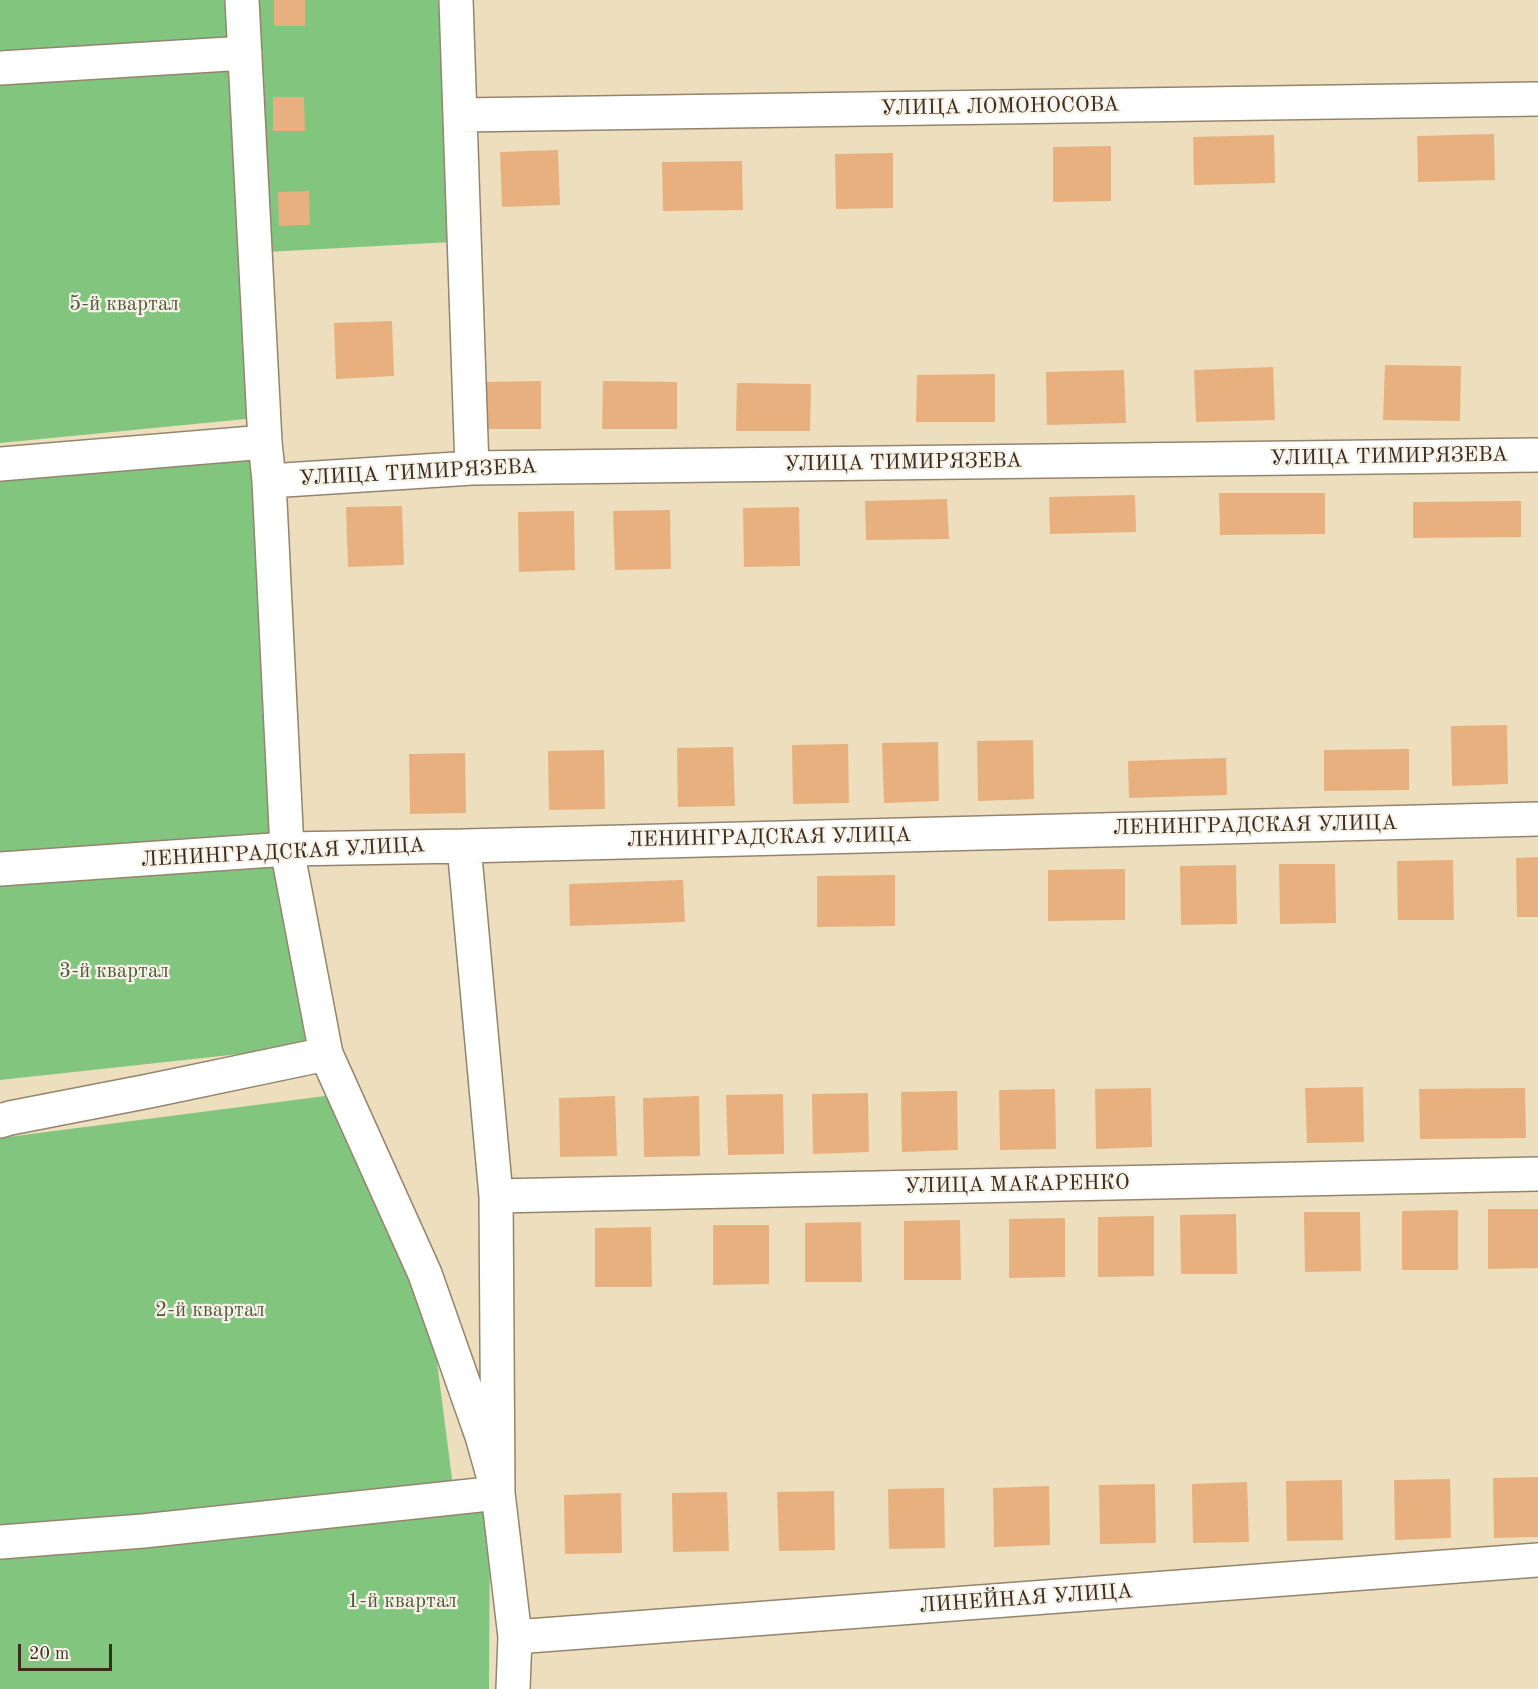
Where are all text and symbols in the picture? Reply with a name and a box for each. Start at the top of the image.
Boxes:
street label: УЛИЦА ЛОМОНОСОВА [880,92,1120,122]
park label: 5-й квартал [69,291,179,317]
street label: УЛИЦА ТИМИРЯЗЕВА [1270,442,1508,472]
street label: УЛИЦА ТИМИРЯЗЕВА [784,448,1022,478]
street label: УЛИЦА ТИМИРЯЗЕВА [299,454,537,492]
street label: ЛЕНИНГРАДСКАЯ УЛИЦА [1113,811,1397,841]
street label: ЛЕНИНГРАДСКАЯ УЛИЦА [627,823,911,853]
street label: ЛЕНИНГРАДСКАЯ УЛИЦА [140,833,426,873]
park label: 3-й квартал [59,958,169,984]
street label: УЛИЦА МАКАРЕНКО [904,1170,1130,1200]
park label: 2-й квартал [155,1297,265,1323]
street label: ЛИНЕЙНАЯ УЛИЦА [919,1579,1133,1619]
park label: 1-й квартал [347,1588,457,1614]
scale bar [21,1632,116,1670]
text: 20 m [29,1645,69,1663]

